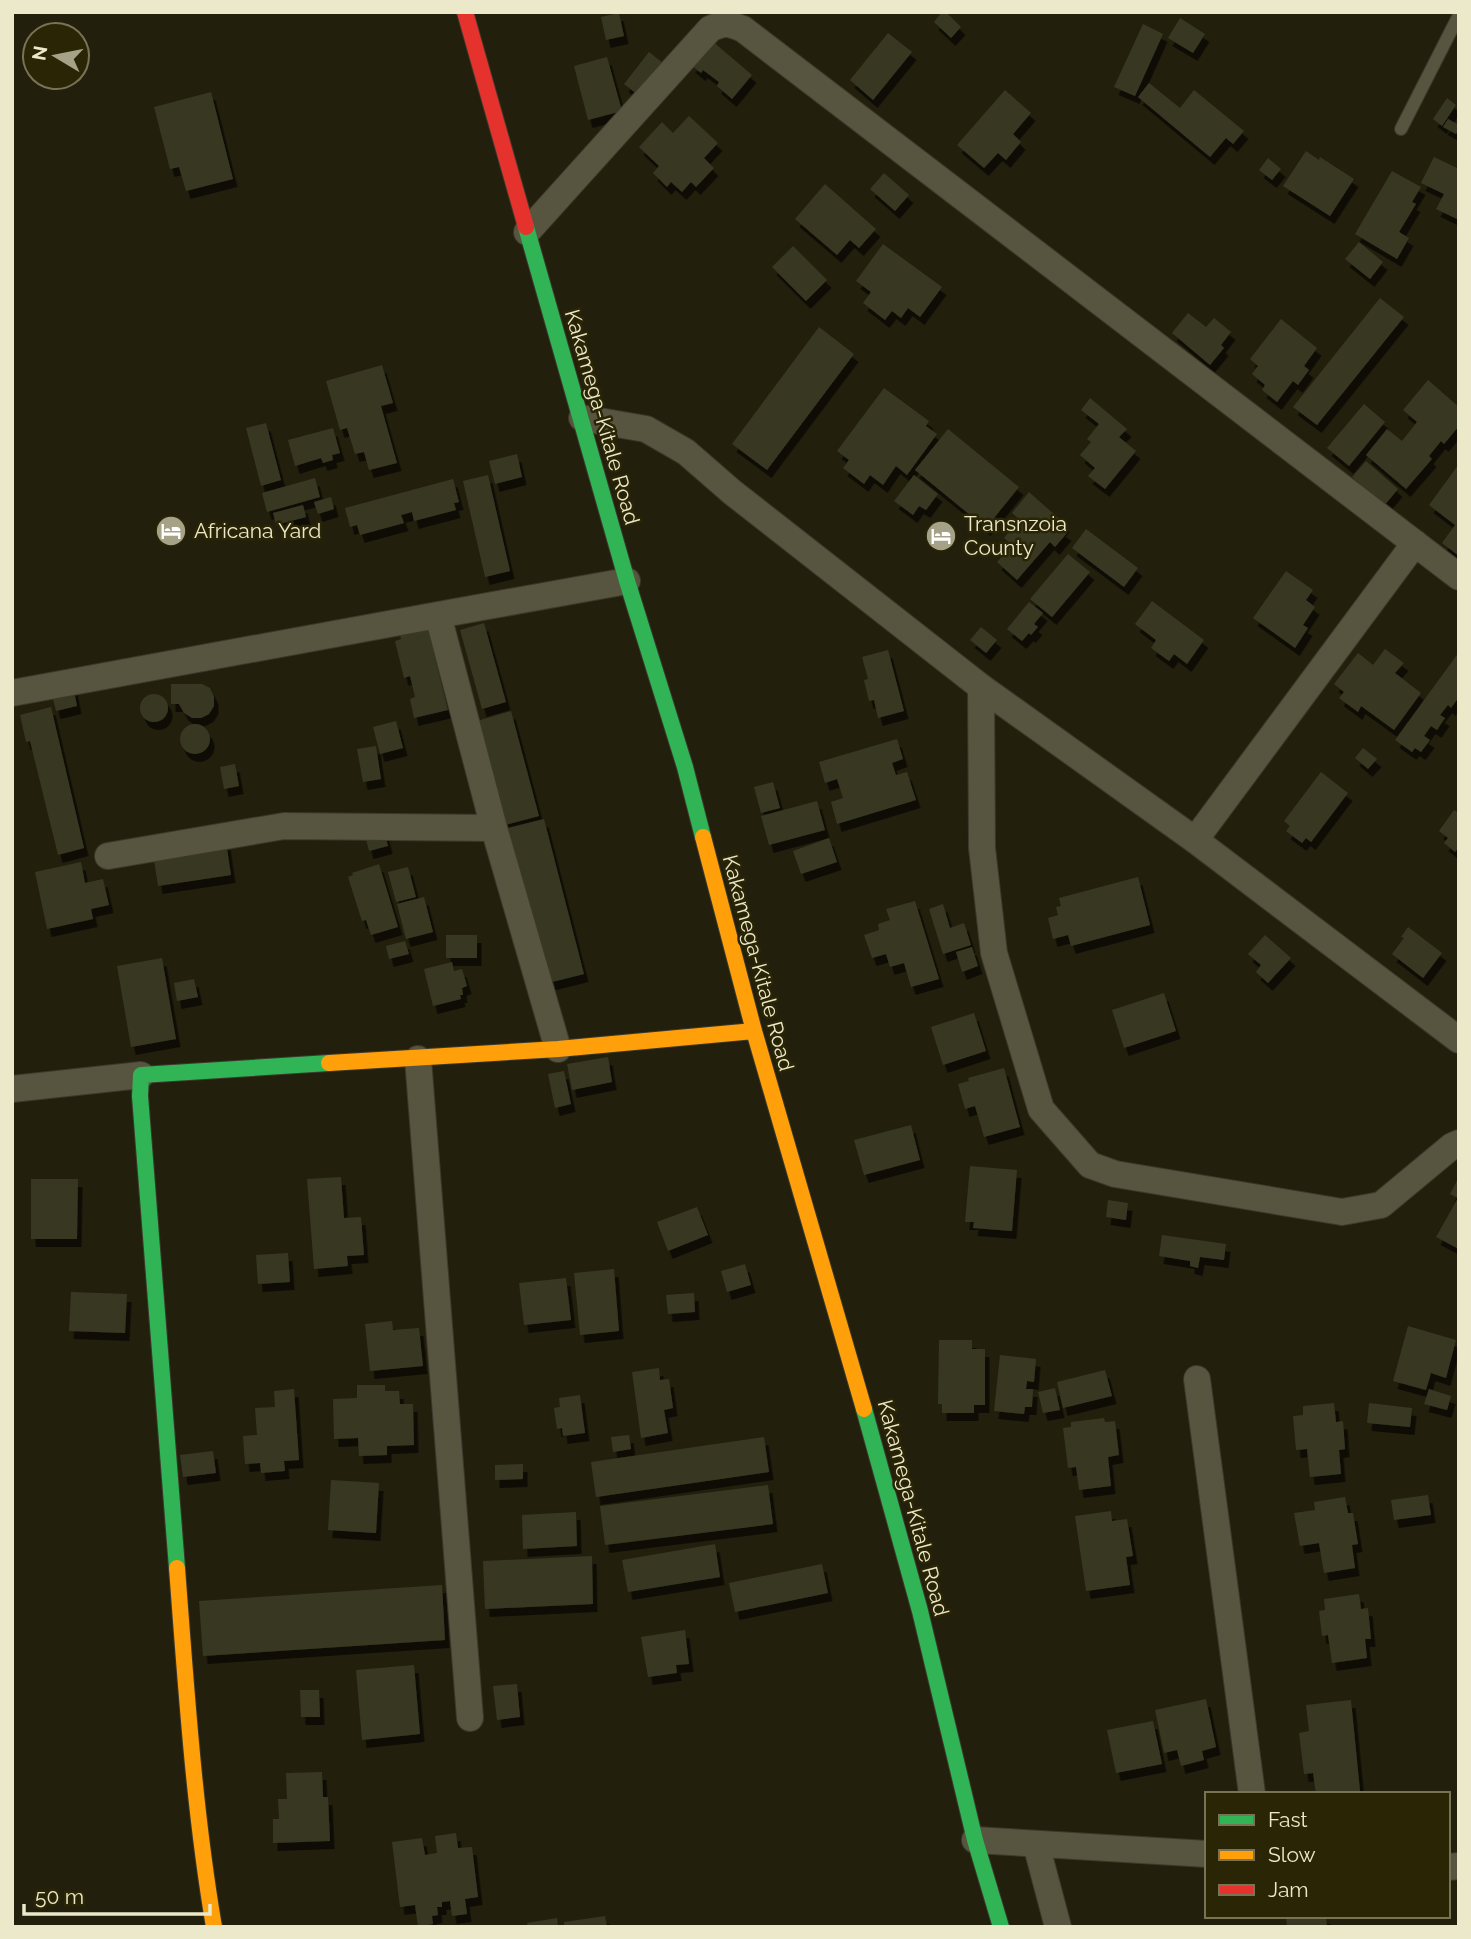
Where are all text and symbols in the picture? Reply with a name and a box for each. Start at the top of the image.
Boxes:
north arrow [21,21,91,91]
text: N [27,44,51,62]
street label: Kakamega-Kitale Road [560,306,645,527]
place label: Transnzoia County [964,511,1067,560]
hotel icon: Africana Yard [154,514,188,548]
place label: Africana Yard [194,518,321,543]
hotel icon: Transnzoia County [924,519,958,553]
street label: Kakamega-Kitale Road [718,852,799,1074]
street label: Kakamega-Kitale Road [873,1397,954,1619]
legend [1205,1792,1450,1918]
text: Fast [1268,1807,1308,1832]
text: Slow [1268,1842,1316,1867]
scale bar [24,1872,210,1916]
text: Jam [1268,1877,1309,1902]
text: 50 m [35,1884,84,1909]

